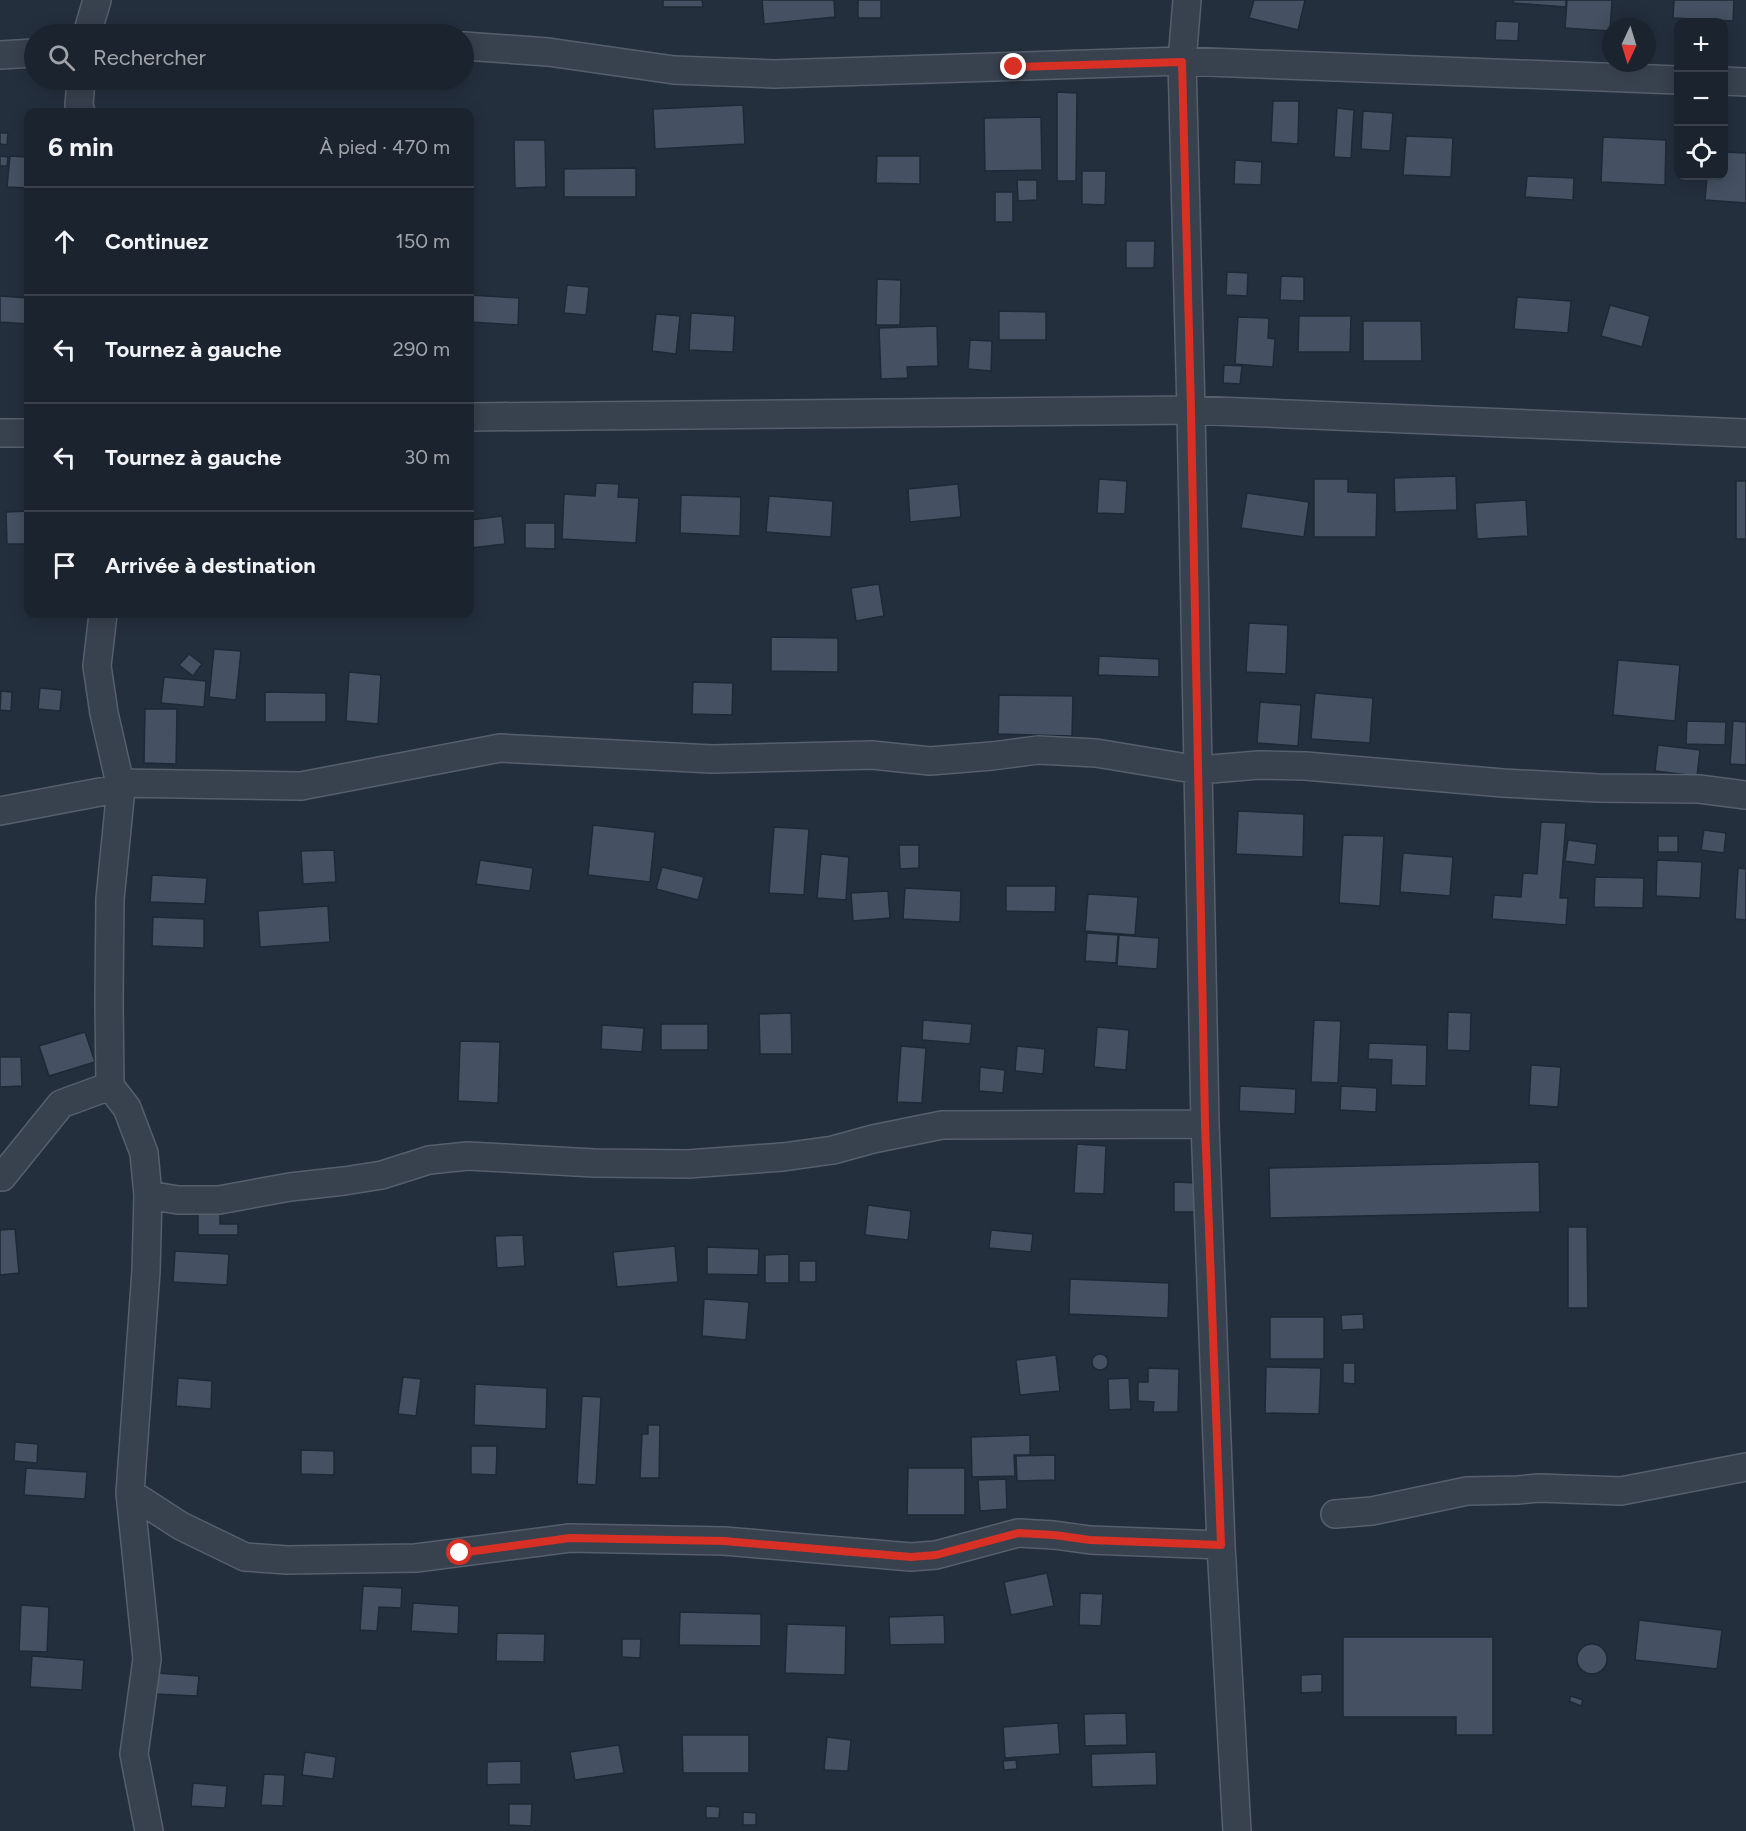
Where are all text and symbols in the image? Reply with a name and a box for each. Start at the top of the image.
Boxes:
north arrow [1602,18,1656,72]
map controls [1674,18,1728,180]
button: + [1674,18,1728,72]
search box [24,24,474,90]
icon: search [45,41,78,74]
text: Rechercher [93,44,206,71]
route end [1000,53,1026,79]
button: − [1674,72,1728,126]
button: locate [1674,126,1728,180]
text: 6 min [48,131,114,163]
text: À pied · 470 m [320,135,450,159]
icon: ahead [48,225,81,258]
text: Continuez [105,228,209,255]
text: 150 m [395,229,450,253]
icon: left [48,333,81,366]
text: Tournez à gauche [105,336,281,363]
text: 290 m [393,337,450,361]
icon: left [48,441,81,474]
text: Tournez à gauche [105,444,281,471]
text: 30 m [404,445,450,469]
icon: arrive [48,549,81,582]
text: Arrivée à destination [105,552,316,579]
route start [446,1539,472,1565]

